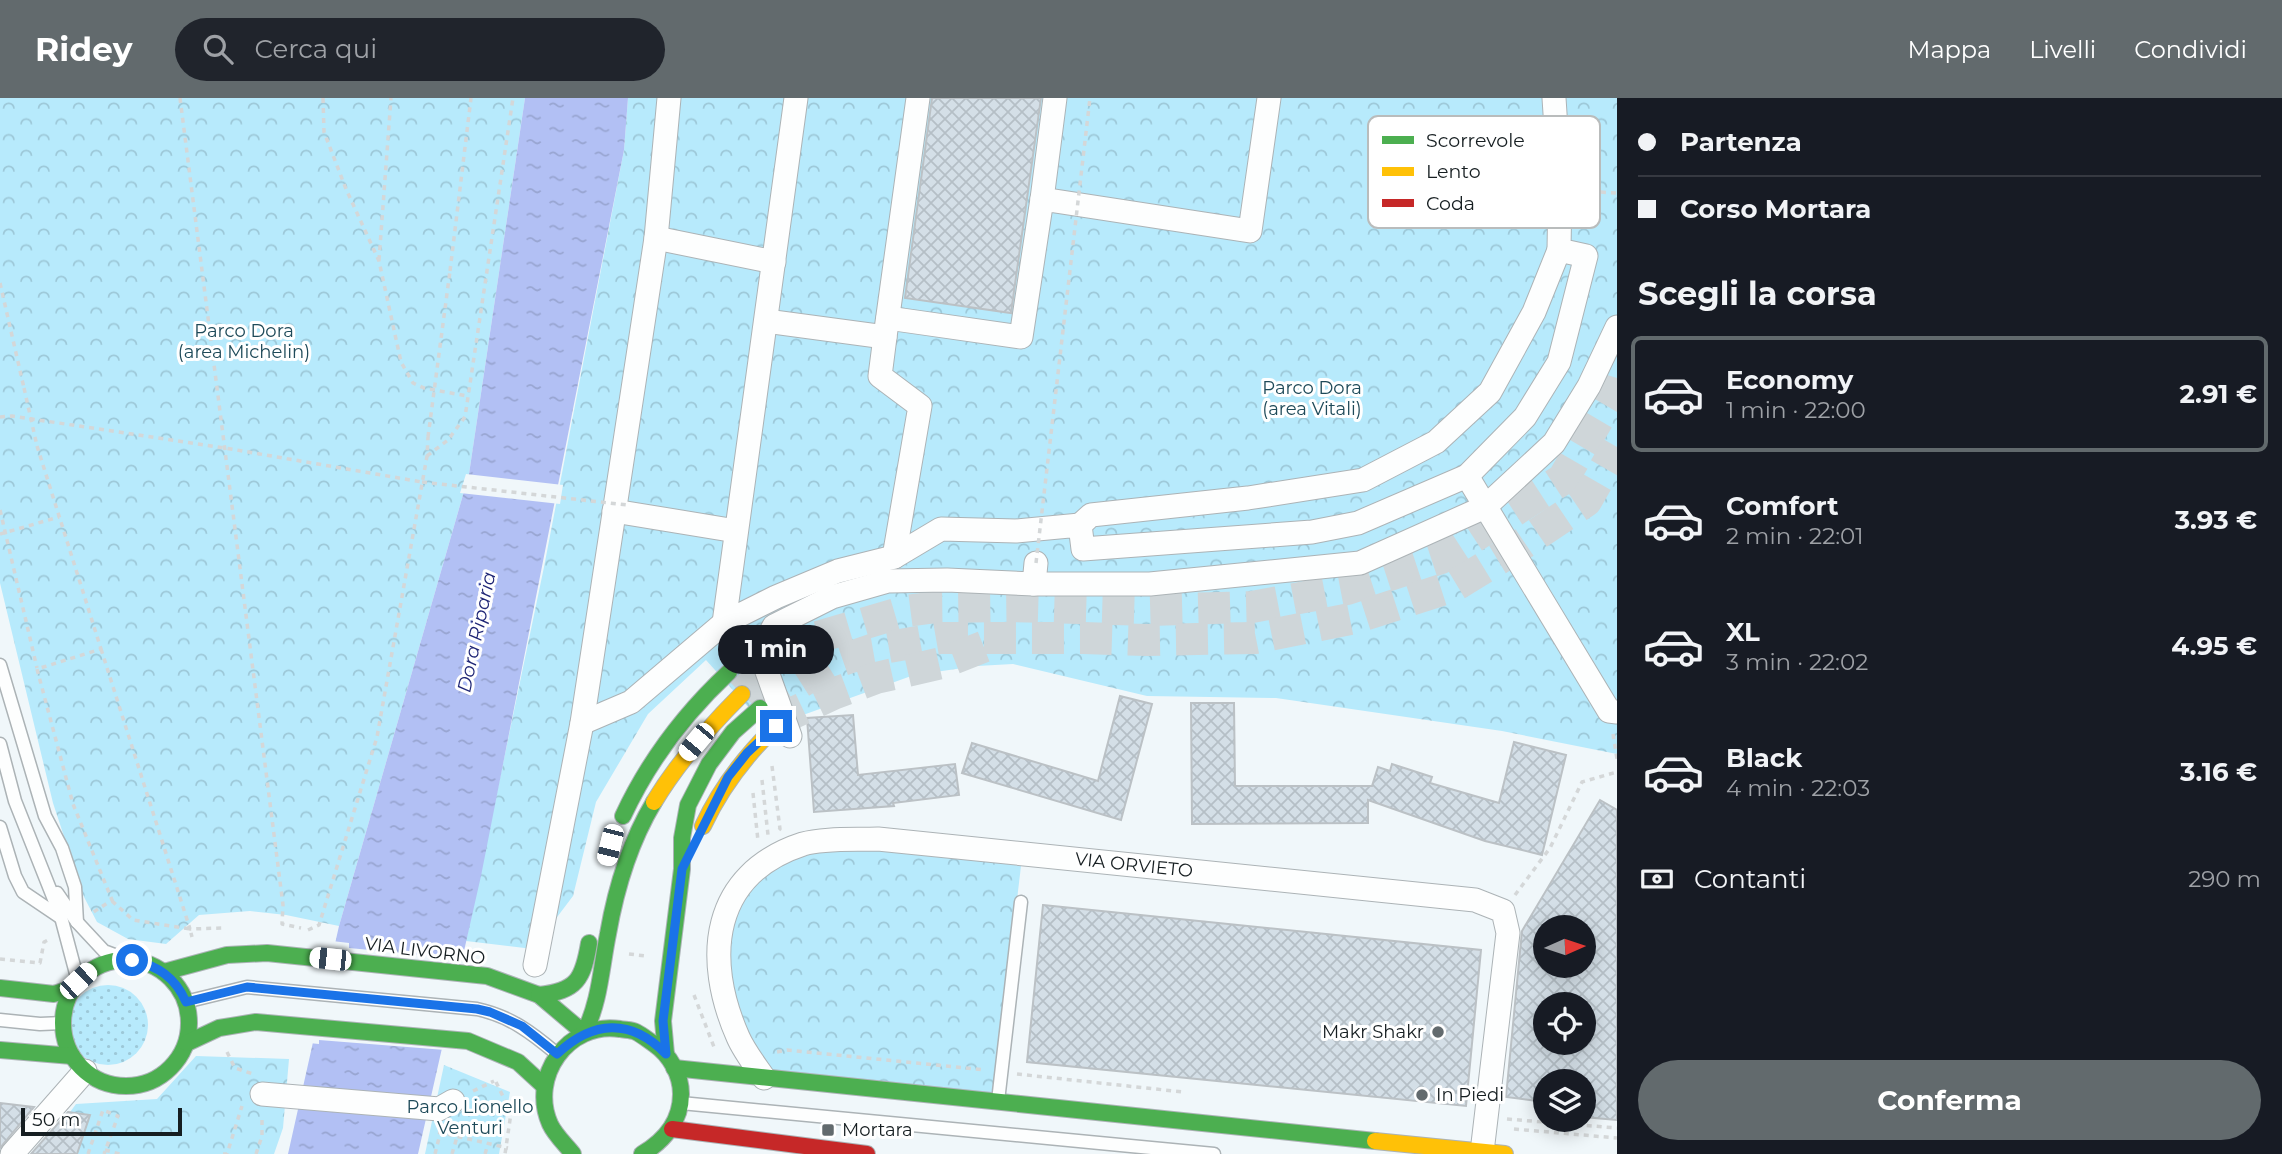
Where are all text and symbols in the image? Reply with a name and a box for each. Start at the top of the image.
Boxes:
search box [175,18,665,81]
text: Ridey [35,29,133,69]
icon: search [199,30,237,68]
text: Cerca qui [255,33,377,65]
text: Mappa [1908,35,1991,64]
text: Livelli [2029,35,2096,64]
text: Condividi [2134,35,2247,64]
legend [1368,116,1600,228]
text: Partenza [1680,126,1802,158]
text: Scorrevole [1426,129,1525,152]
text: Lento [1426,160,1481,183]
text: Coda [1426,192,1475,215]
text: Corso Mortara [1680,193,1871,225]
text: Scegli la corsa [1638,274,1877,313]
park label: Parco Dora (area Michelin) [178,320,310,363]
icon: car [1642,363,1705,426]
text: Economy [1726,364,1853,396]
park label: Parco Dora (area Vitali) [1262,377,1362,420]
text: 2.91 € [2179,378,2257,410]
text: 1 min · 22:00 [1726,396,1866,424]
icon: car [1642,489,1705,552]
text: Comfort [1726,490,1838,522]
text: 3.93 € [2175,504,2257,536]
text: 2 min · 22:01 [1726,522,1864,550]
water label: Dora Riparia [452,569,501,695]
icon: car [1642,615,1705,678]
text: XL [1726,616,1760,648]
callout: 1 min [718,624,834,674]
text: 4.95 € [2171,630,2257,662]
text: 1 min [745,635,807,663]
text: 3 min · 22:02 [1726,648,1868,676]
route end [760,710,792,742]
car [675,719,718,765]
icon: car [1642,741,1705,804]
text: Black [1726,742,1802,774]
text: 3.16 € [2180,756,2257,788]
text: 4 min · 22:03 [1726,774,1870,802]
car [595,822,626,868]
street label: VIA ORVIETO [1074,848,1194,882]
icon: cash [1638,860,1676,898]
text: Contanti [1694,863,1806,895]
text: 290 m [2188,865,2261,893]
north arrow [1533,915,1596,978]
map controls [1533,915,1596,1132]
street label: VIA LIVORNO [364,933,486,969]
route start [116,944,148,976]
car [309,946,352,972]
car [56,959,101,1003]
button: locate [1533,992,1596,1055]
place label: Makr Shakr [1322,1021,1424,1043]
marker: Makr Shakr [1430,1024,1446,1040]
button: Conferma [1638,1060,2261,1140]
button: layers [1533,1069,1596,1132]
place label: In Piedi [1436,1084,1504,1106]
marker: In Piedi [1414,1087,1430,1103]
park label: Parco Lionello Venturi [407,1096,533,1139]
scale bar [21,1105,182,1137]
text: 50 m [32,1108,80,1131]
place label: Mortara [842,1119,913,1141]
marker: Mortara [820,1122,836,1138]

